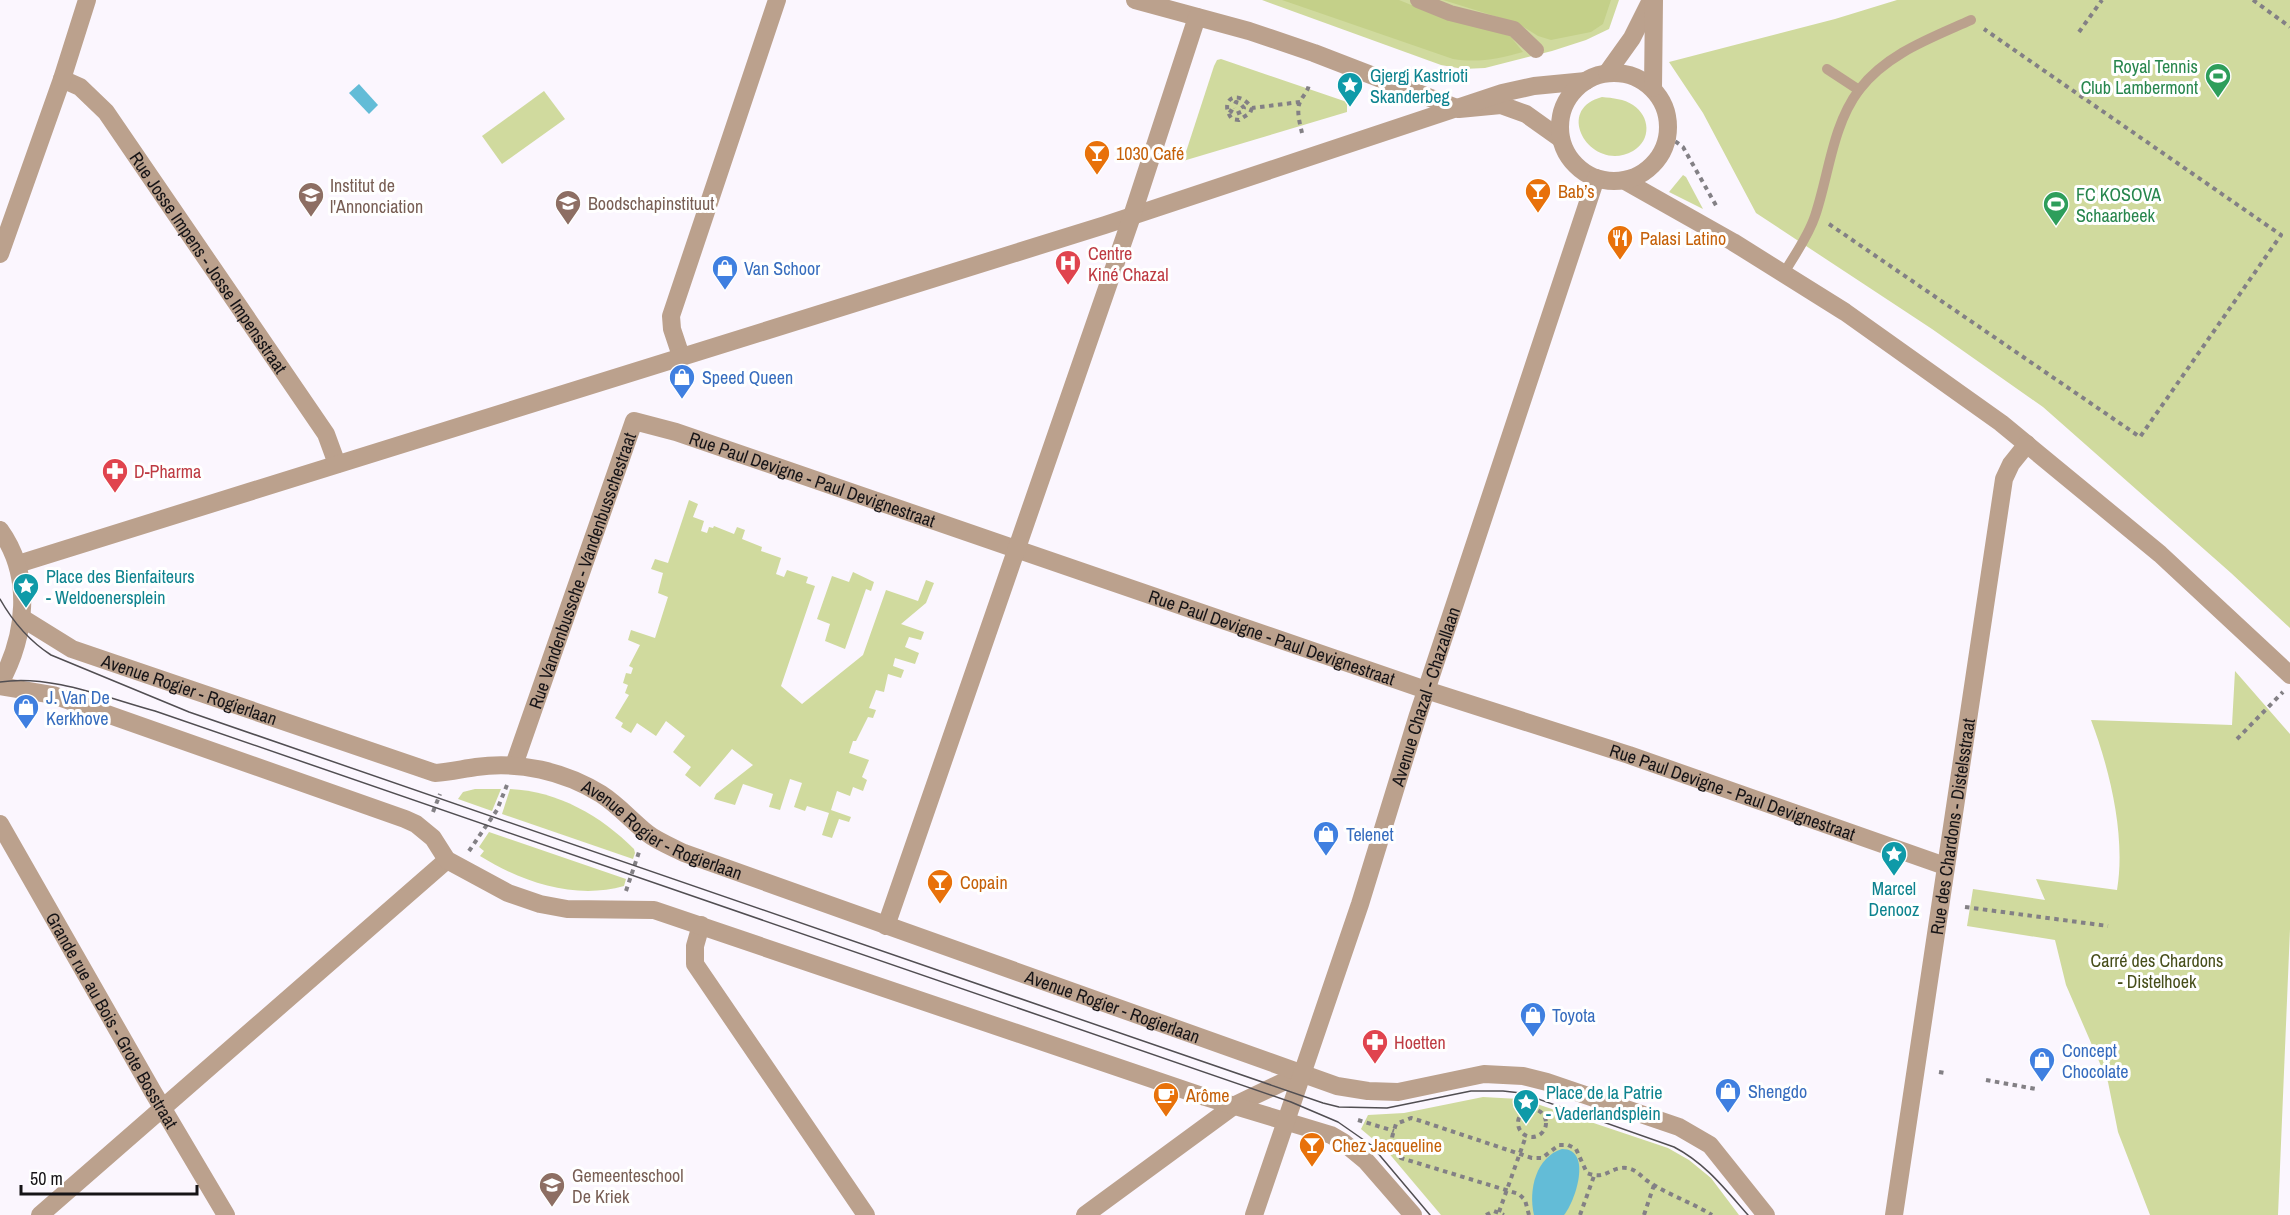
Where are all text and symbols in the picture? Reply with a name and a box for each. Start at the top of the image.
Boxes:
place label: Royal Tennis Club Lambermont [2081,54,2198,100]
sports icon: Royal Tennis Club Lambermont [2203,61,2233,99]
place label: Gjergj Kastrioti Skanderbeg [1370,63,1468,109]
place icon: Gjergj Kastrioti Skanderbeg [1335,70,1365,108]
bar icon: 1030 Café [1082,138,1112,176]
place label: 1030 Café [1116,141,1184,166]
street label: Rue Josse Impens - Josse Impensstraat [124,147,293,378]
place label: Institut de l'Annonciation [330,173,423,219]
bar icon: Bab’s [1523,176,1553,214]
place label: Bab’s [1558,179,1595,204]
school or university icon: Institut de l'Annonciation [296,180,326,218]
place label: FC KOSOVA Schaarbeek [2076,182,2161,228]
school or university icon: Boodschapinstituut [553,188,583,226]
sports icon: FC KOSOVA Schaarbeek [2041,189,2071,227]
place label: Boodschapinstituut [588,191,714,216]
restaurant icon: Palasi Latino [1605,223,1635,261]
place label: Palasi Latino [1640,226,1726,251]
place label: Centre Kiné Chazal [1088,241,1168,287]
hospital icon: Centre Kiné Chazal [1053,248,1083,286]
shop icon: Van Schoor [710,253,740,291]
place label: Van Schoor [744,256,820,281]
shop icon: Speed Queen [667,362,697,400]
place label: Speed Queen [702,365,793,390]
street label: Rue Paul Devigne - Paul Devignestraat [686,425,939,533]
street label: Rue Vandenbussche - Vandenbusschestraat [522,429,642,712]
pharmacy icon: D-Pharma [100,456,130,494]
place label: D-Pharma [134,459,201,484]
place label: Place des Bienfaiteurs - Weldoenersplein [46,564,195,610]
place icon: Place des Bienfaiteurs - Weldoenersplein [11,571,41,609]
street label: Rue Paul Devigne - Paul Devignestraat [1146,583,1398,691]
street label: Avenue Chazal - Chazallaan [1384,604,1465,790]
street label: Avenue Rogier - Rogierlaan [98,647,280,731]
place label: J. Van De Kerkhove [46,685,110,731]
shop icon: J. Van De Kerkhove [11,692,41,730]
street label: Rue des Chardons - Distelsstraat [1924,716,1981,936]
street label: Rue Paul Devigne - Paul Devignestraat [1607,737,1859,846]
street label: Avenue Rogier - Rogierlaan [577,773,746,885]
shop icon: Telenet [1311,819,1341,857]
place label: Telenet [1346,822,1394,847]
place icon: Marcel Denooz [1879,839,1909,877]
bar icon: Copain [925,867,955,905]
place label: Copain [960,870,1008,895]
place label: Marcel Denooz [1869,876,1919,922]
street label: Grande rue au Bois - Grote Bosstraat [40,907,184,1133]
park label: Carré des Chardons - Distelhoek [2091,948,2223,994]
street label: Avenue Rogier - Rogierlaan [1021,963,1203,1049]
shop icon: Toyota [1518,1000,1548,1038]
place label: Toyota [1552,1003,1596,1028]
pharmacy icon: Hoetten [1360,1027,1390,1065]
place label: Hoetten [1394,1030,1446,1055]
place label: Concept Chocolate [2062,1038,2128,1084]
shop icon: Concept Chocolate [2027,1045,2057,1083]
shop icon: Shengdo [1713,1076,1743,1114]
place label: Shengdo [1748,1079,1807,1104]
cafe icon: Arôme [1151,1080,1181,1118]
place label: Place de la Patrie - Vaderlandsplein [1546,1080,1663,1126]
place label: Arôme [1185,1083,1229,1108]
place icon: Place de la Patrie - Vaderlandsplein [1511,1087,1541,1125]
bar icon: Chez Jacqueline [1297,1130,1327,1168]
place label: Chez Jacqueline [1332,1133,1442,1158]
scale bar [21,1158,196,1196]
place label: Gemeenteschool De Kriek [572,1163,684,1209]
text: 50 m [30,1166,63,1191]
school or university icon: Gemeenteschool De Kriek [537,1170,567,1208]

